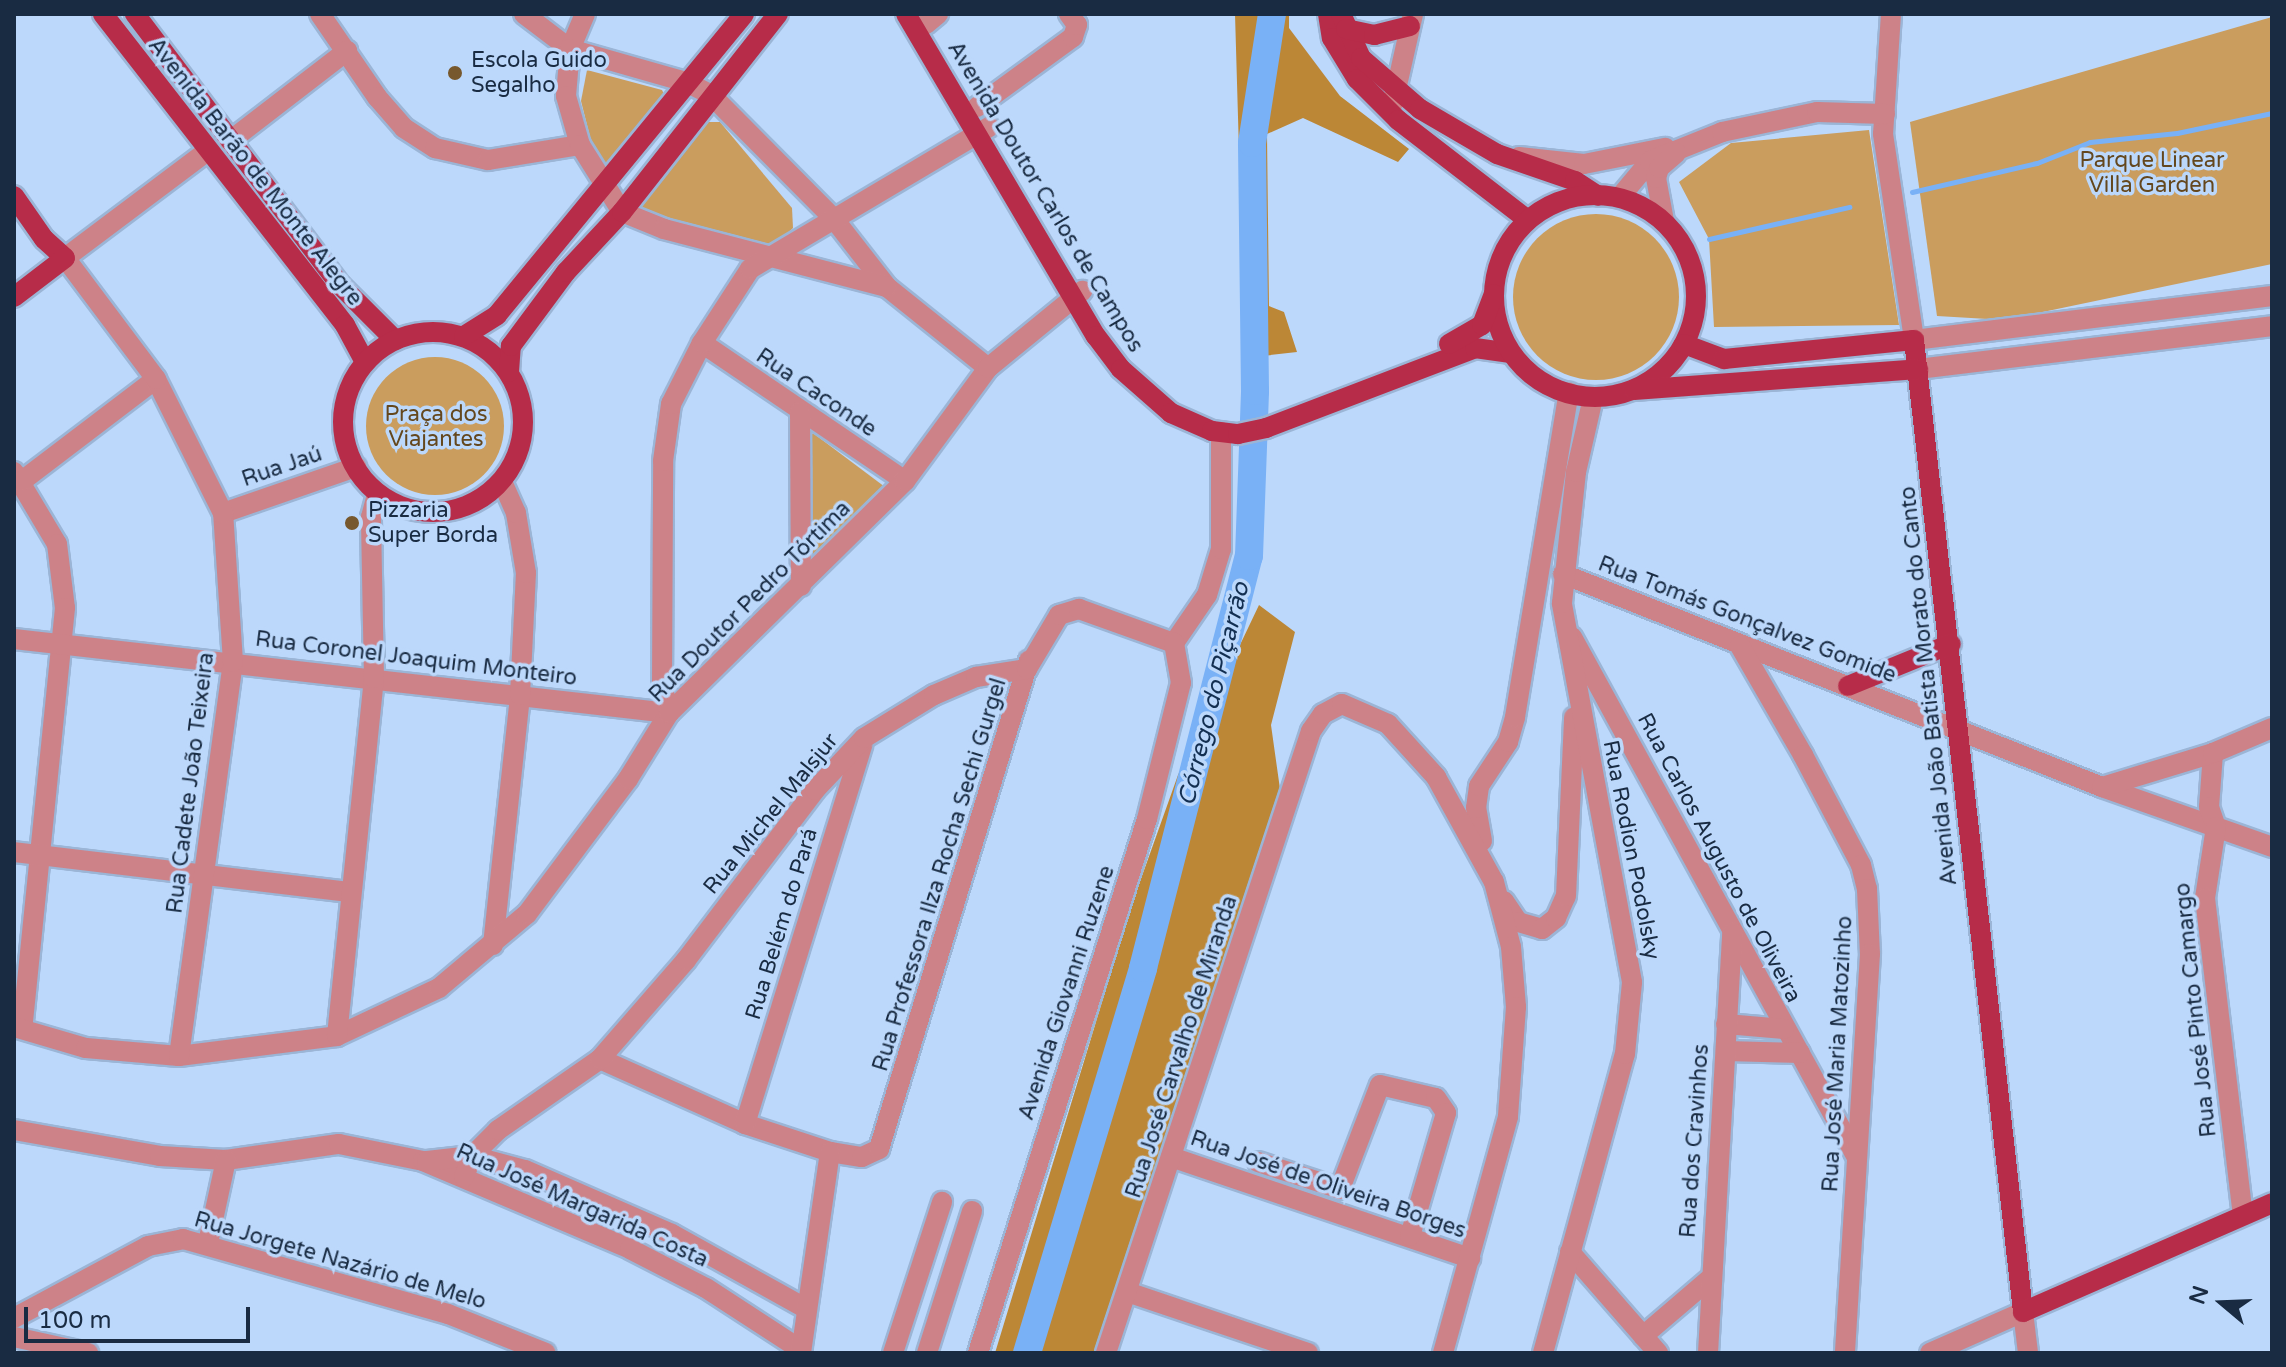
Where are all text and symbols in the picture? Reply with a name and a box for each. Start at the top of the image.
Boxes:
street label: Avenida Barão de Monte Alegre [142,33,368,311]
street label: Avenida Doutor Carlos de Campos [941,37,1149,357]
place label: Escola Guido Segalho [471,47,607,98]
marker: Escola Guido Segalho [446,64,464,82]
park label: Parque Linear Villa Garden [2080,147,2224,198]
street label: Rua Caconde [751,343,881,443]
park label: Praça dos Viajantes [384,401,488,452]
street label: Rua Jaú [238,441,326,493]
street label: Avenida João Batista Morato do Canto [1895,485,1963,887]
street label: Rua Doutor Pedro Tórtima [644,496,856,708]
place label: Pizzaria Super Borda [368,497,498,548]
marker: Pizzaria Super Borda [343,514,361,532]
street label: Rua Tomás Gonçalvez Gomide [1594,551,1900,689]
water label: Córrego do Piçarrão [1172,579,1256,809]
street label: Rua Coronel Joaquim Monteiro [254,626,578,692]
street label: Rua Cadete João Teixeira [162,651,220,915]
street label: Rua Professora Ilza Rocha Sechi Gurgel [868,675,1012,1075]
street label: Rua Carlos Augusto de Oliveira [1631,709,1807,1007]
street label: Rua Michel Malsjur [698,728,844,900]
street label: Rua Rodion Podolsky [1597,738,1665,962]
street label: Rua Belém do Pará [740,825,824,1023]
street label: Avenida Giovanni Ruzene [1013,862,1121,1124]
street label: Rua José Pinto Camargo [2170,882,2222,1138]
street label: Rua José Carvalho de Miranda [1121,892,1243,1202]
street label: Rua José Maria Matozinho [1818,915,1858,1193]
street label: Rua dos Cravinhos [1675,1043,1715,1239]
street label: Rua José de Oliveira Borges [1187,1125,1469,1245]
street label: Rua José Margarida Costa [452,1138,712,1274]
street label: Rua Jorgete Nazário de Melo [191,1207,489,1315]
north arrow [2182,1263,2262,1343]
text: N [2184,1283,2214,1308]
scale bar [28,1291,254,1341]
text: 100 m [38,1306,112,1335]

